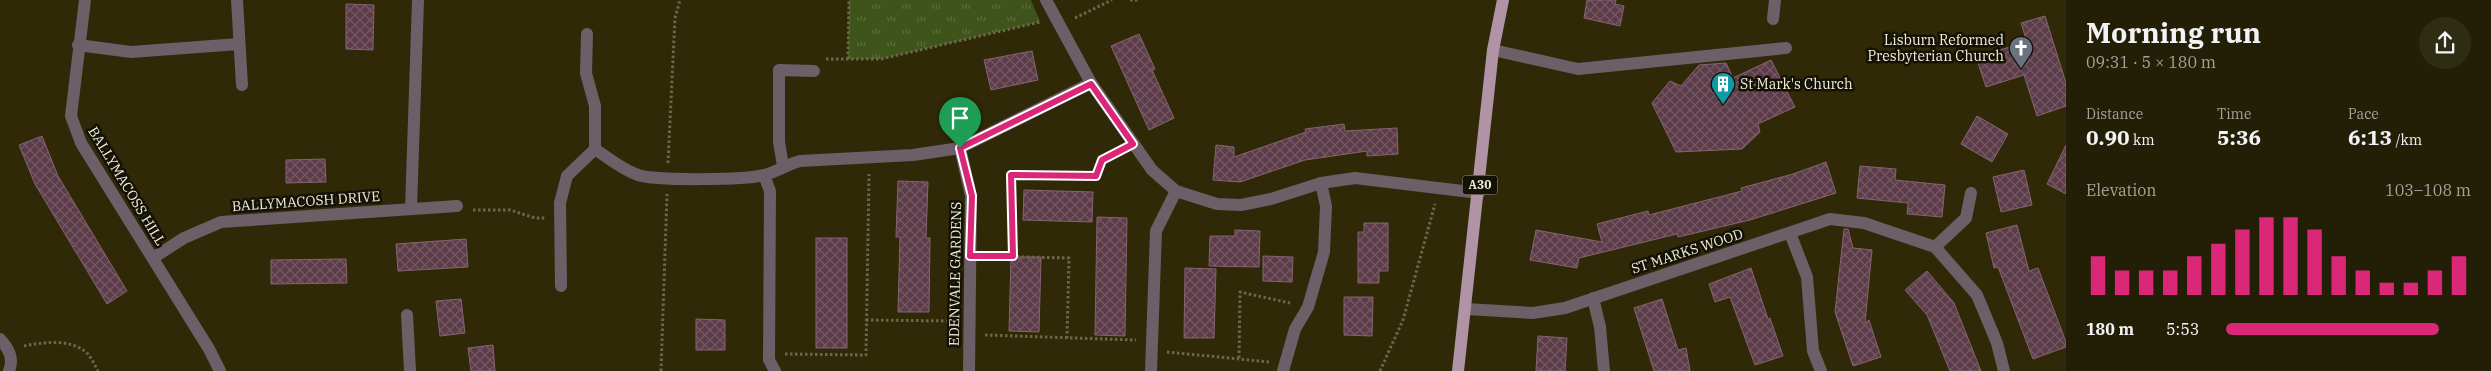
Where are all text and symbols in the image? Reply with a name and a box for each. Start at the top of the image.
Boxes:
text: Morning run [2086,14,2261,51]
button: share [2419,17,2471,69]
place label: Lisburn Reformed Presbyterian Church [1868,31,2004,65]
church icon: Lisburn Reformed Presbyterian Church [2008,35,2034,69]
text: 09:31 · 5 × 180 m [2086,52,2216,72]
building icon: St Mark's Church [1710,71,1736,105]
place label: St Mark's Church [1740,75,1853,93]
pin [939,97,981,148]
icon: arrive [946,104,974,132]
text: Distance [2086,105,2143,123]
text: Time [2217,105,2251,123]
text: Pace [2348,105,2379,123]
street label: BALLYMACOSS HILL [84,123,170,249]
text: 0.90 [2086,123,2130,151]
text: 5:36 [2217,123,2261,151]
text: 6:13 [2348,123,2392,151]
text: km [2130,131,2155,149]
text: /km [2392,131,2422,149]
road number: A30 [1462,176,1498,194]
text: Elevation [2086,180,2156,200]
text: 103–108 m [2385,180,2471,200]
street label: BALLYMACOSH DRIVE [231,187,381,215]
street label: EDENVALE GARDENS [945,202,965,346]
street label: ST MARKS WOOD [1629,224,1745,278]
text: 180 m [2086,319,2134,339]
text: 5:53 [2166,319,2199,339]

